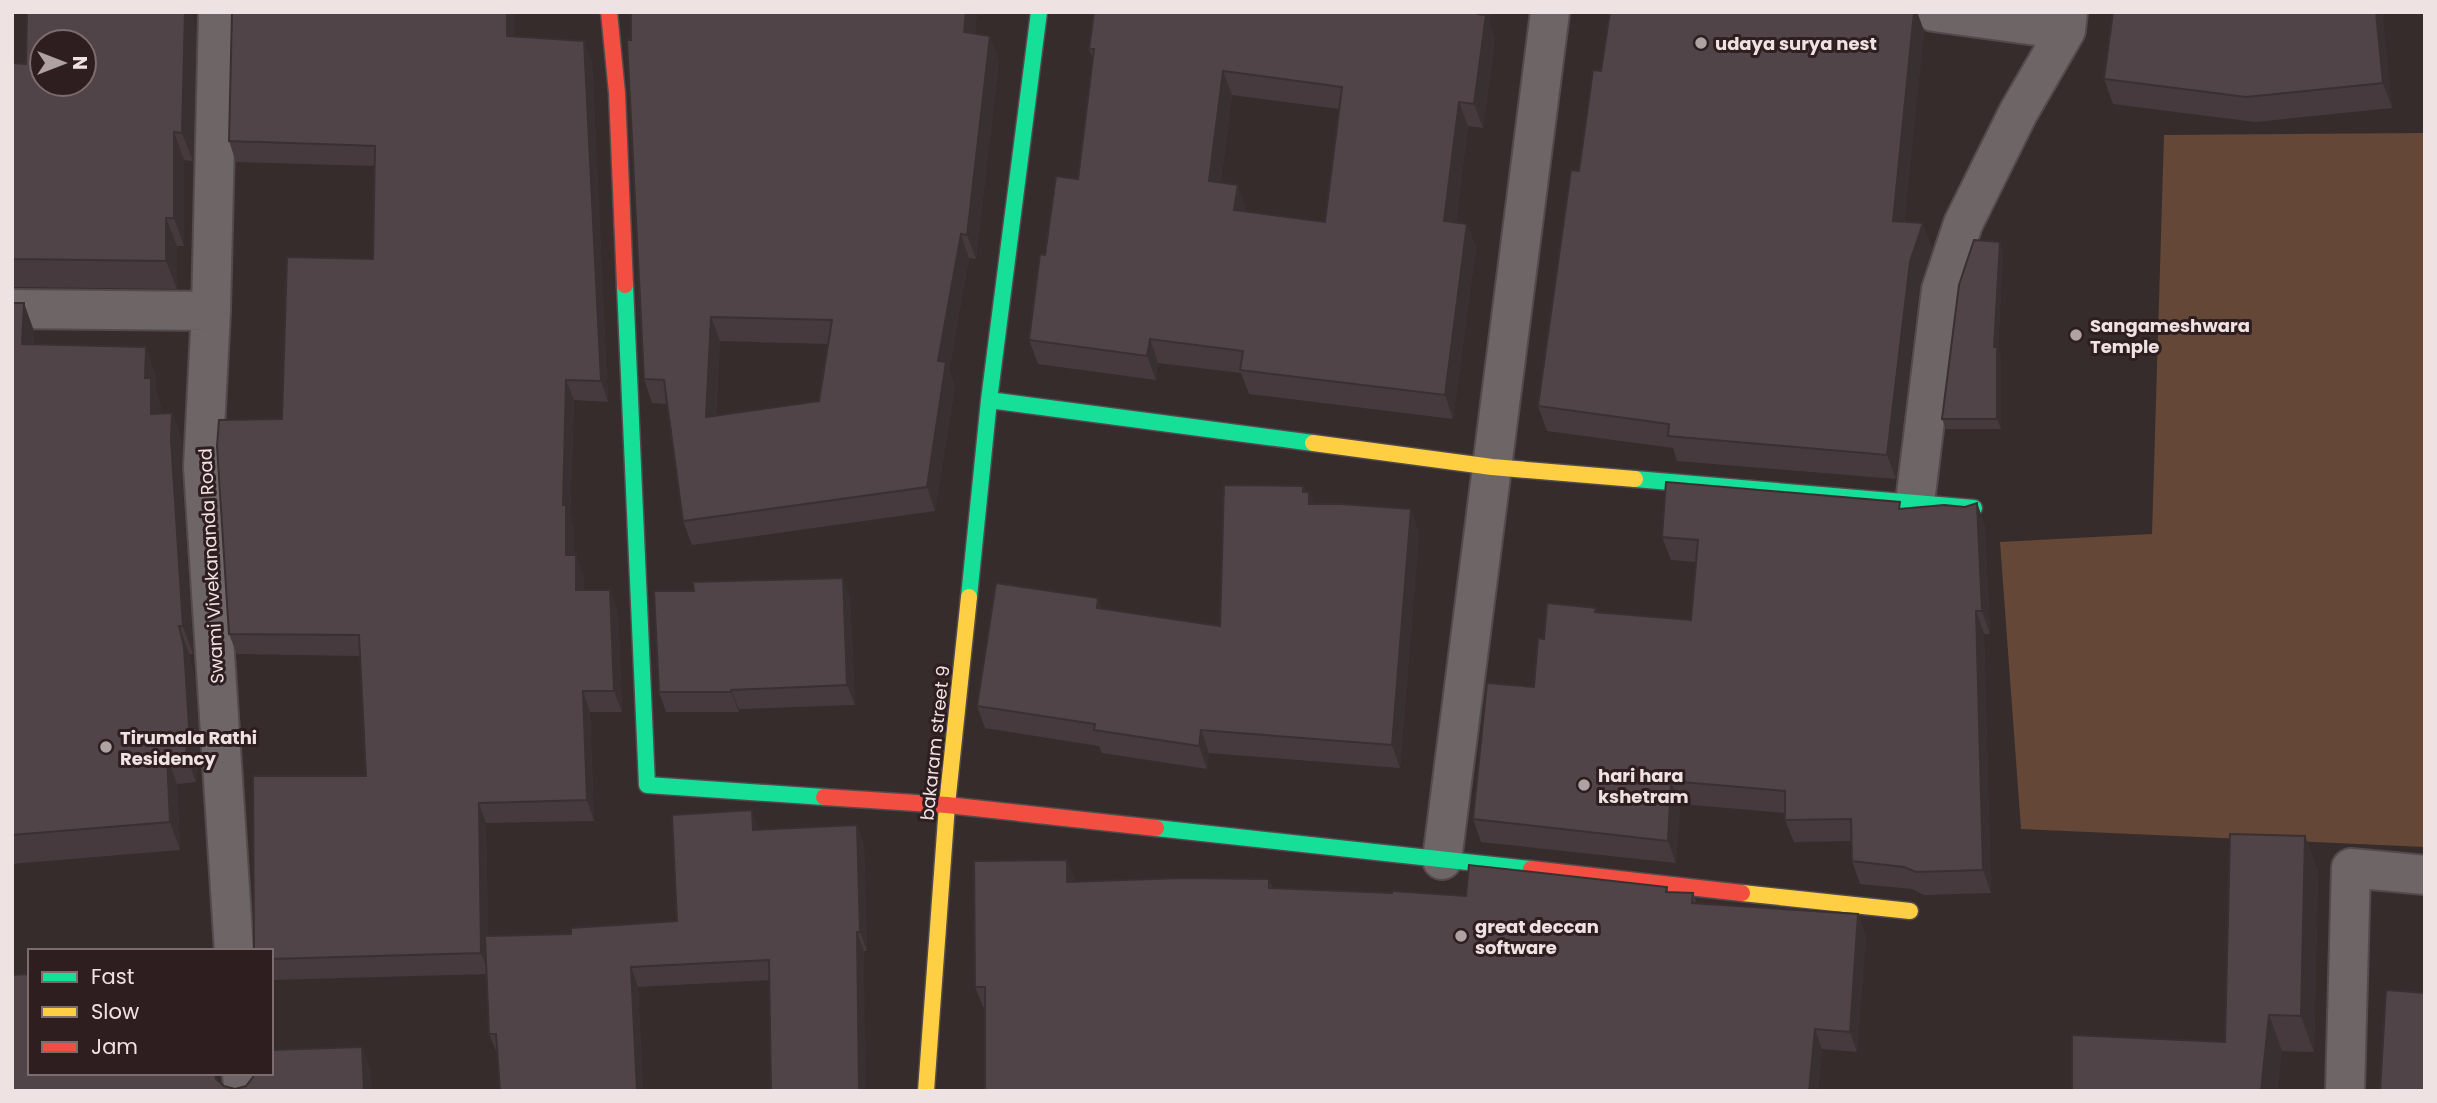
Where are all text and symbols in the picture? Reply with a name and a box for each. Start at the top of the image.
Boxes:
north arrow [28,28,98,98]
place label: udaya surya nest [1715,31,1877,56]
marker: udaya surya nest [1693,35,1709,51]
text: N [66,56,93,70]
place label: Sangameshwara Temple [2090,313,2250,359]
marker: Sangameshwara Temple [2068,327,2084,343]
street label: Swami Vivekananda Road [192,448,230,684]
street label: bakaram street 9 [914,664,956,822]
place label: Tirumala Rathi Residency [120,725,257,771]
marker: Tirumala Rathi Residency [98,739,114,755]
place label: hari hara kshetram [1598,763,1689,809]
marker: hari hara kshetram [1576,777,1592,793]
place label: great deccan software [1475,914,1599,960]
marker: great deccan software [1453,928,1469,944]
legend [28,949,273,1075]
text: Fast [91,962,134,991]
text: Slow [91,997,139,1026]
text: Jam [91,1032,138,1061]

